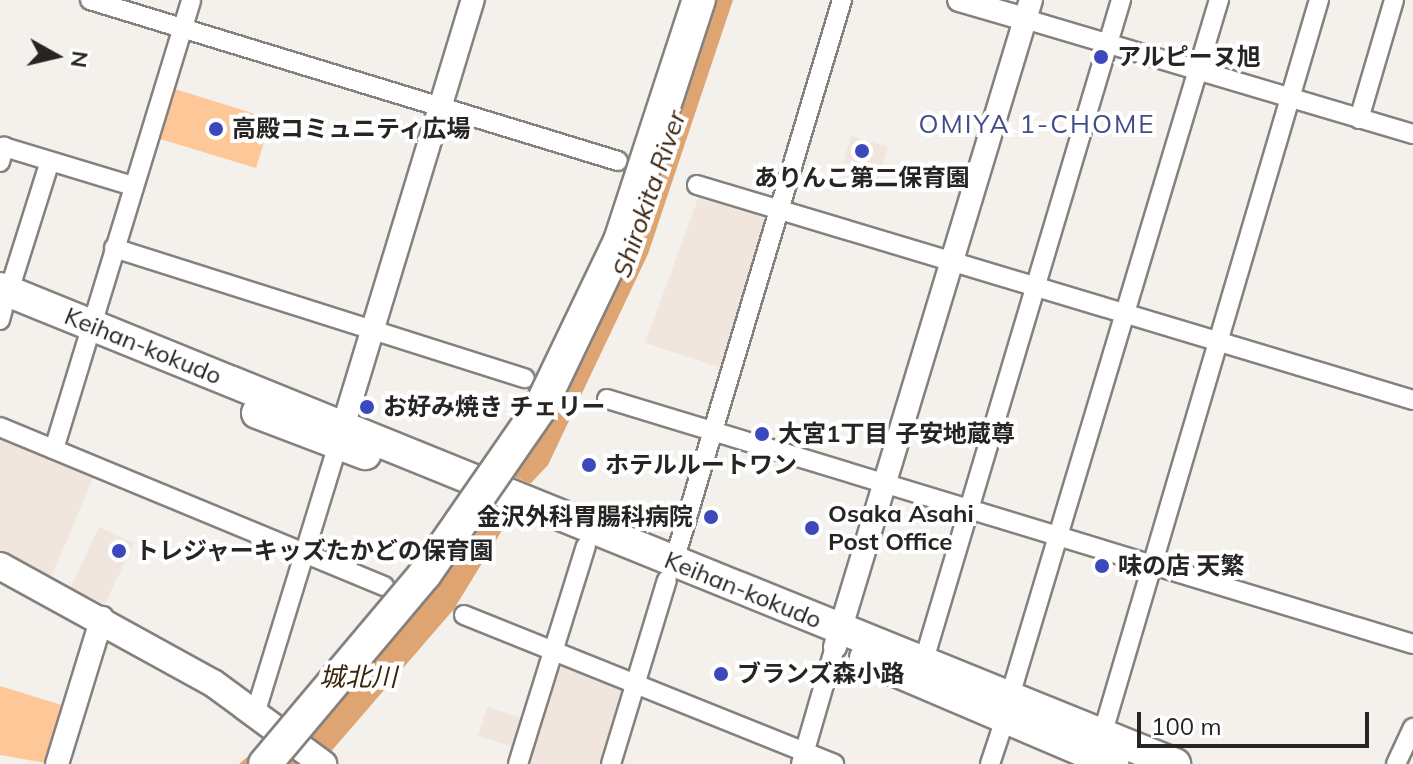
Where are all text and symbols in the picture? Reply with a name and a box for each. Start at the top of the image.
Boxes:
north arrow [16,16,96,96]
place label: アルピーヌ旭 [1117,43,1261,71]
marker: アルピーヌ旭 [1092,48,1110,66]
text: N [65,49,95,70]
water label: Shirokita River [606,107,692,281]
district label: OMIYA 1-CHOME [918,108,1156,140]
place label: 高殿コミュニティ広場 [232,115,472,143]
marker: 高殿コミュニティ広場 [207,120,225,138]
marker: ありんこ第二保育園 [853,142,871,160]
place label: ありんこ第二保育園 [754,164,970,192]
street label: Keihan-kokudo [60,301,226,391]
place label: お好み焼き チェリー [383,393,606,421]
marker: お好み焼き チェリー [358,398,376,416]
place label: 大宮1丁目 子安地蔵尊 [778,420,1015,448]
marker: 大宮1丁目 子安地蔵尊 [753,425,771,443]
place label: ホテルルートワン [605,451,797,479]
marker: ホテルルートワン [580,456,598,474]
place label: Osaka Asahi Post Office [828,500,974,556]
place label: 金沢外科胃腸科病院 [477,503,693,531]
marker: 金沢外科胃腸科病院 [700,506,722,528]
marker: Osaka Asahi Post Office [803,519,821,537]
place label: トレジャーキッズたかどの保育園 [135,537,495,565]
marker: トレジャーキッズたかどの保育園 [110,542,128,560]
street label: Keihan-kokudo [660,545,826,635]
place label: 味の店 天繁 [1118,552,1245,580]
marker: 味の店 天繁 [1093,557,1111,575]
place label: ブランズ森小路 [737,660,905,688]
water label: 城北川 [319,661,397,693]
marker: ブランズ森小路 [712,665,730,683]
scale bar [1141,696,1373,746]
text: 100 m [1151,711,1222,741]

